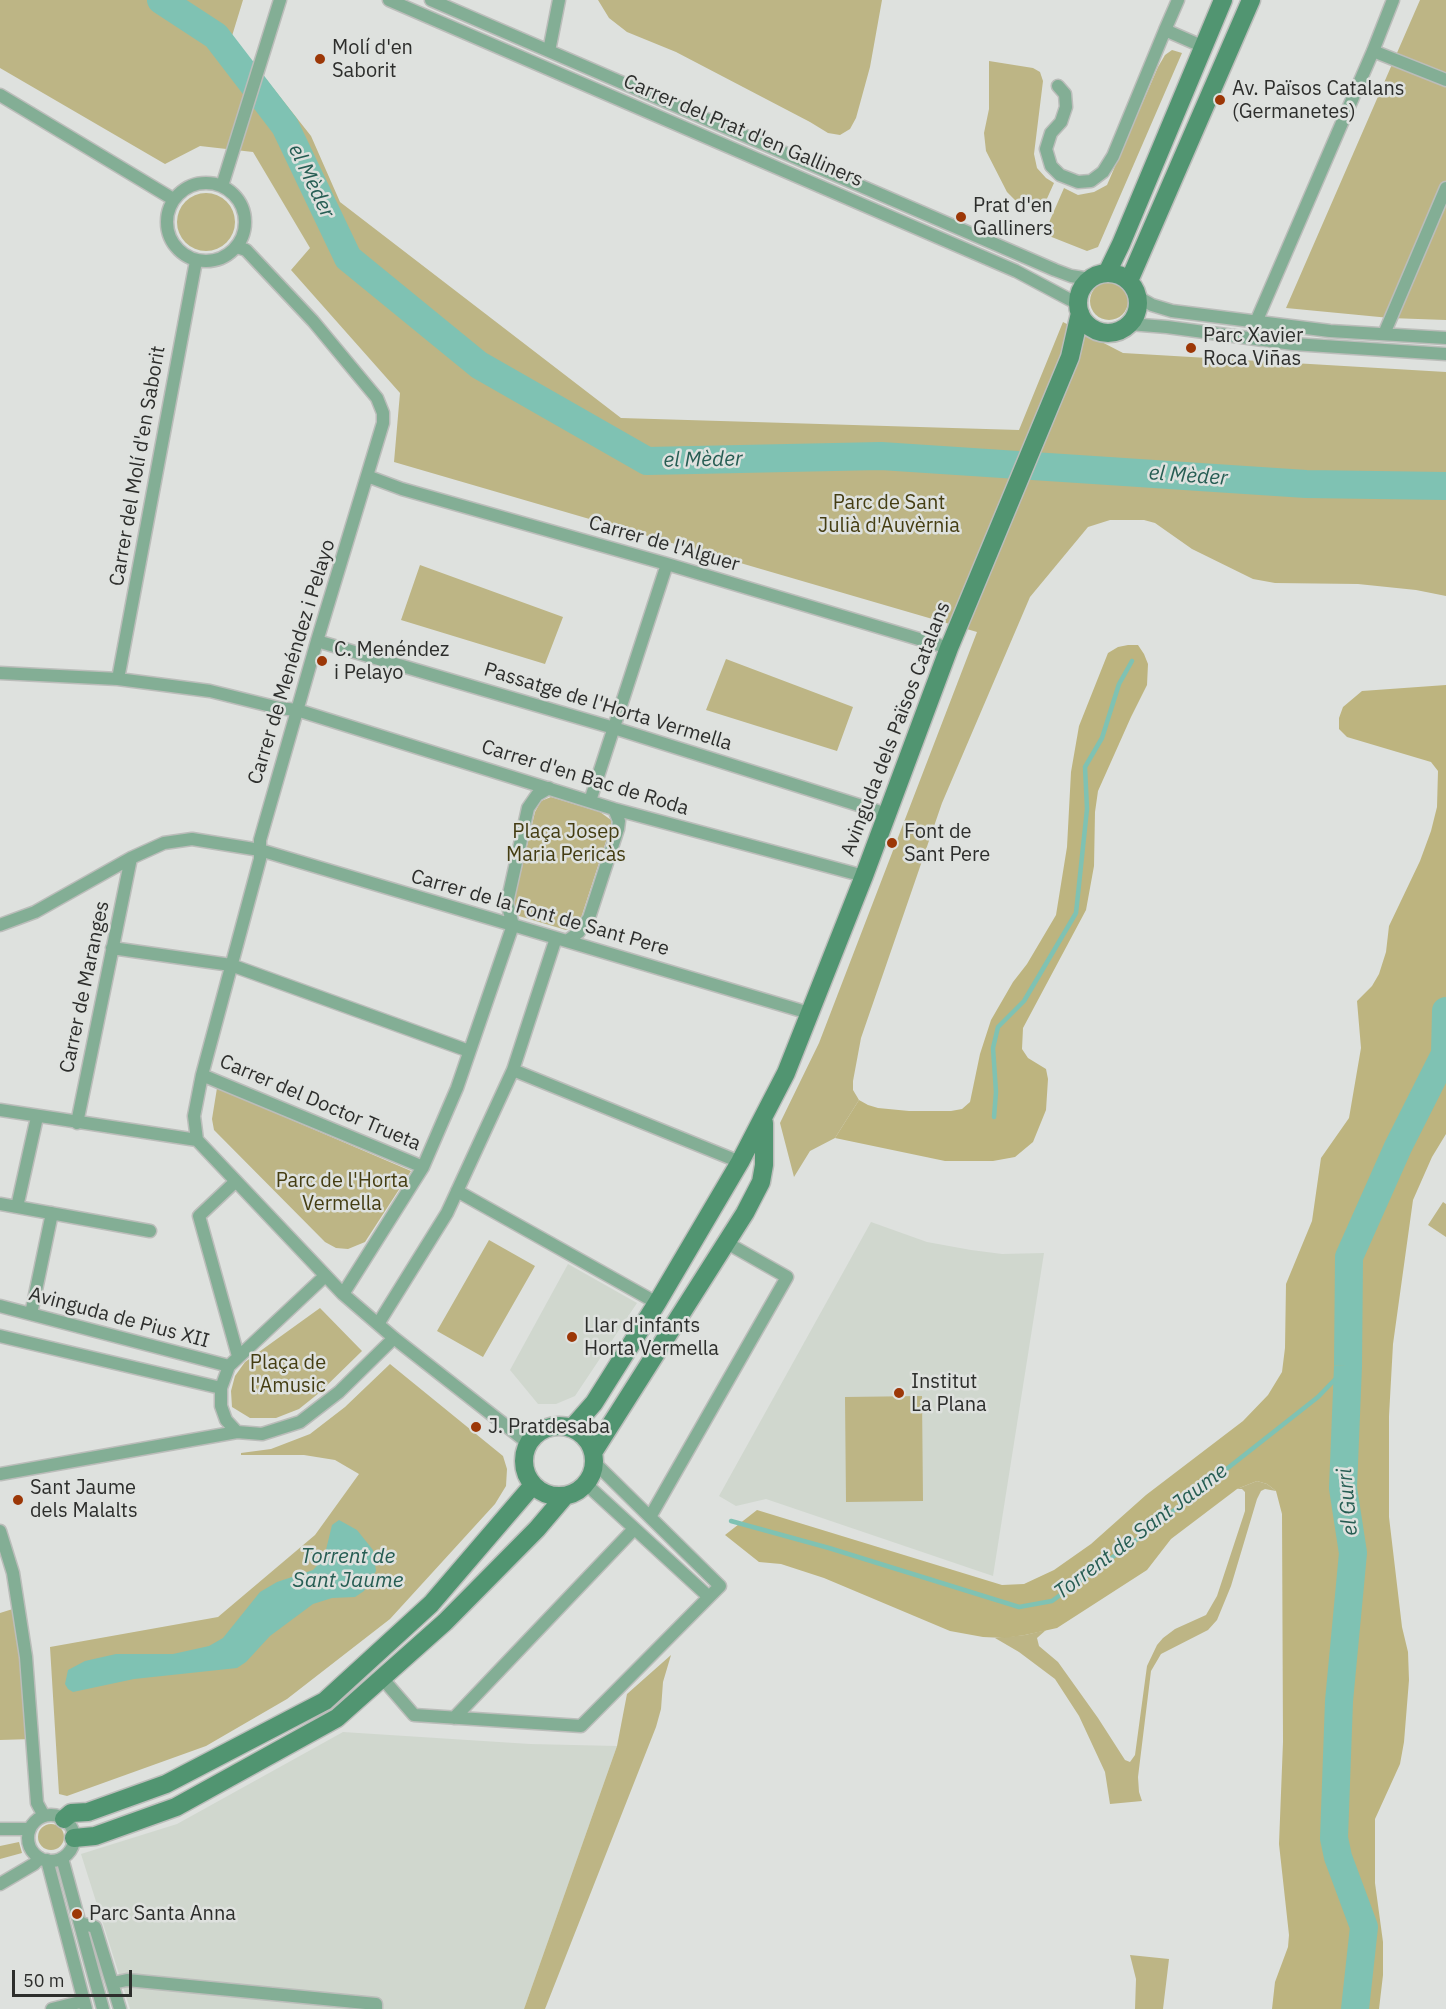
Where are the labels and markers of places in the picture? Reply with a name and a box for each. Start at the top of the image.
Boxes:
place label: Molí d'en Saborit [332,36,413,83]
marker: Molí d'en Saborit [313,52,327,66]
place label: Av. Països Catalans (Germanetes) [1232,77,1405,124]
marker: Av. Països Catalans (Germanetes) [1213,93,1227,107]
place label: Prat d'en Galliners [973,194,1053,241]
marker: Prat d'en Galliners [954,210,968,224]
place label: Parc Xavier Roca Viñas [1203,324,1303,371]
marker: Parc Xavier Roca Viñas [1184,341,1198,355]
place label: C. Menéndez i Pelayo [334,638,449,685]
marker: C. Menéndez i Pelayo [315,654,329,668]
place label: Font de Sant Pere [904,820,990,867]
marker: Font de Sant Pere [885,836,899,850]
place label: Llar d'infants Horta Vermella [584,1314,719,1361]
marker: Llar d'infants Horta Vermella [565,1330,579,1344]
place label: Institut La Plana [911,1370,987,1417]
marker: Institut La Plana [892,1386,906,1400]
place label: J. Pratdesaba [488,1415,610,1439]
marker: J. Pratdesaba [469,1420,483,1434]
place label: Sant Jaume dels Malalts [30,1476,138,1523]
marker: Sant Jaume dels Malalts [11,1493,25,1507]
place label: Parc Santa Anna [89,1902,236,1926]
marker: Parc Santa Anna [70,1907,84,1921]

